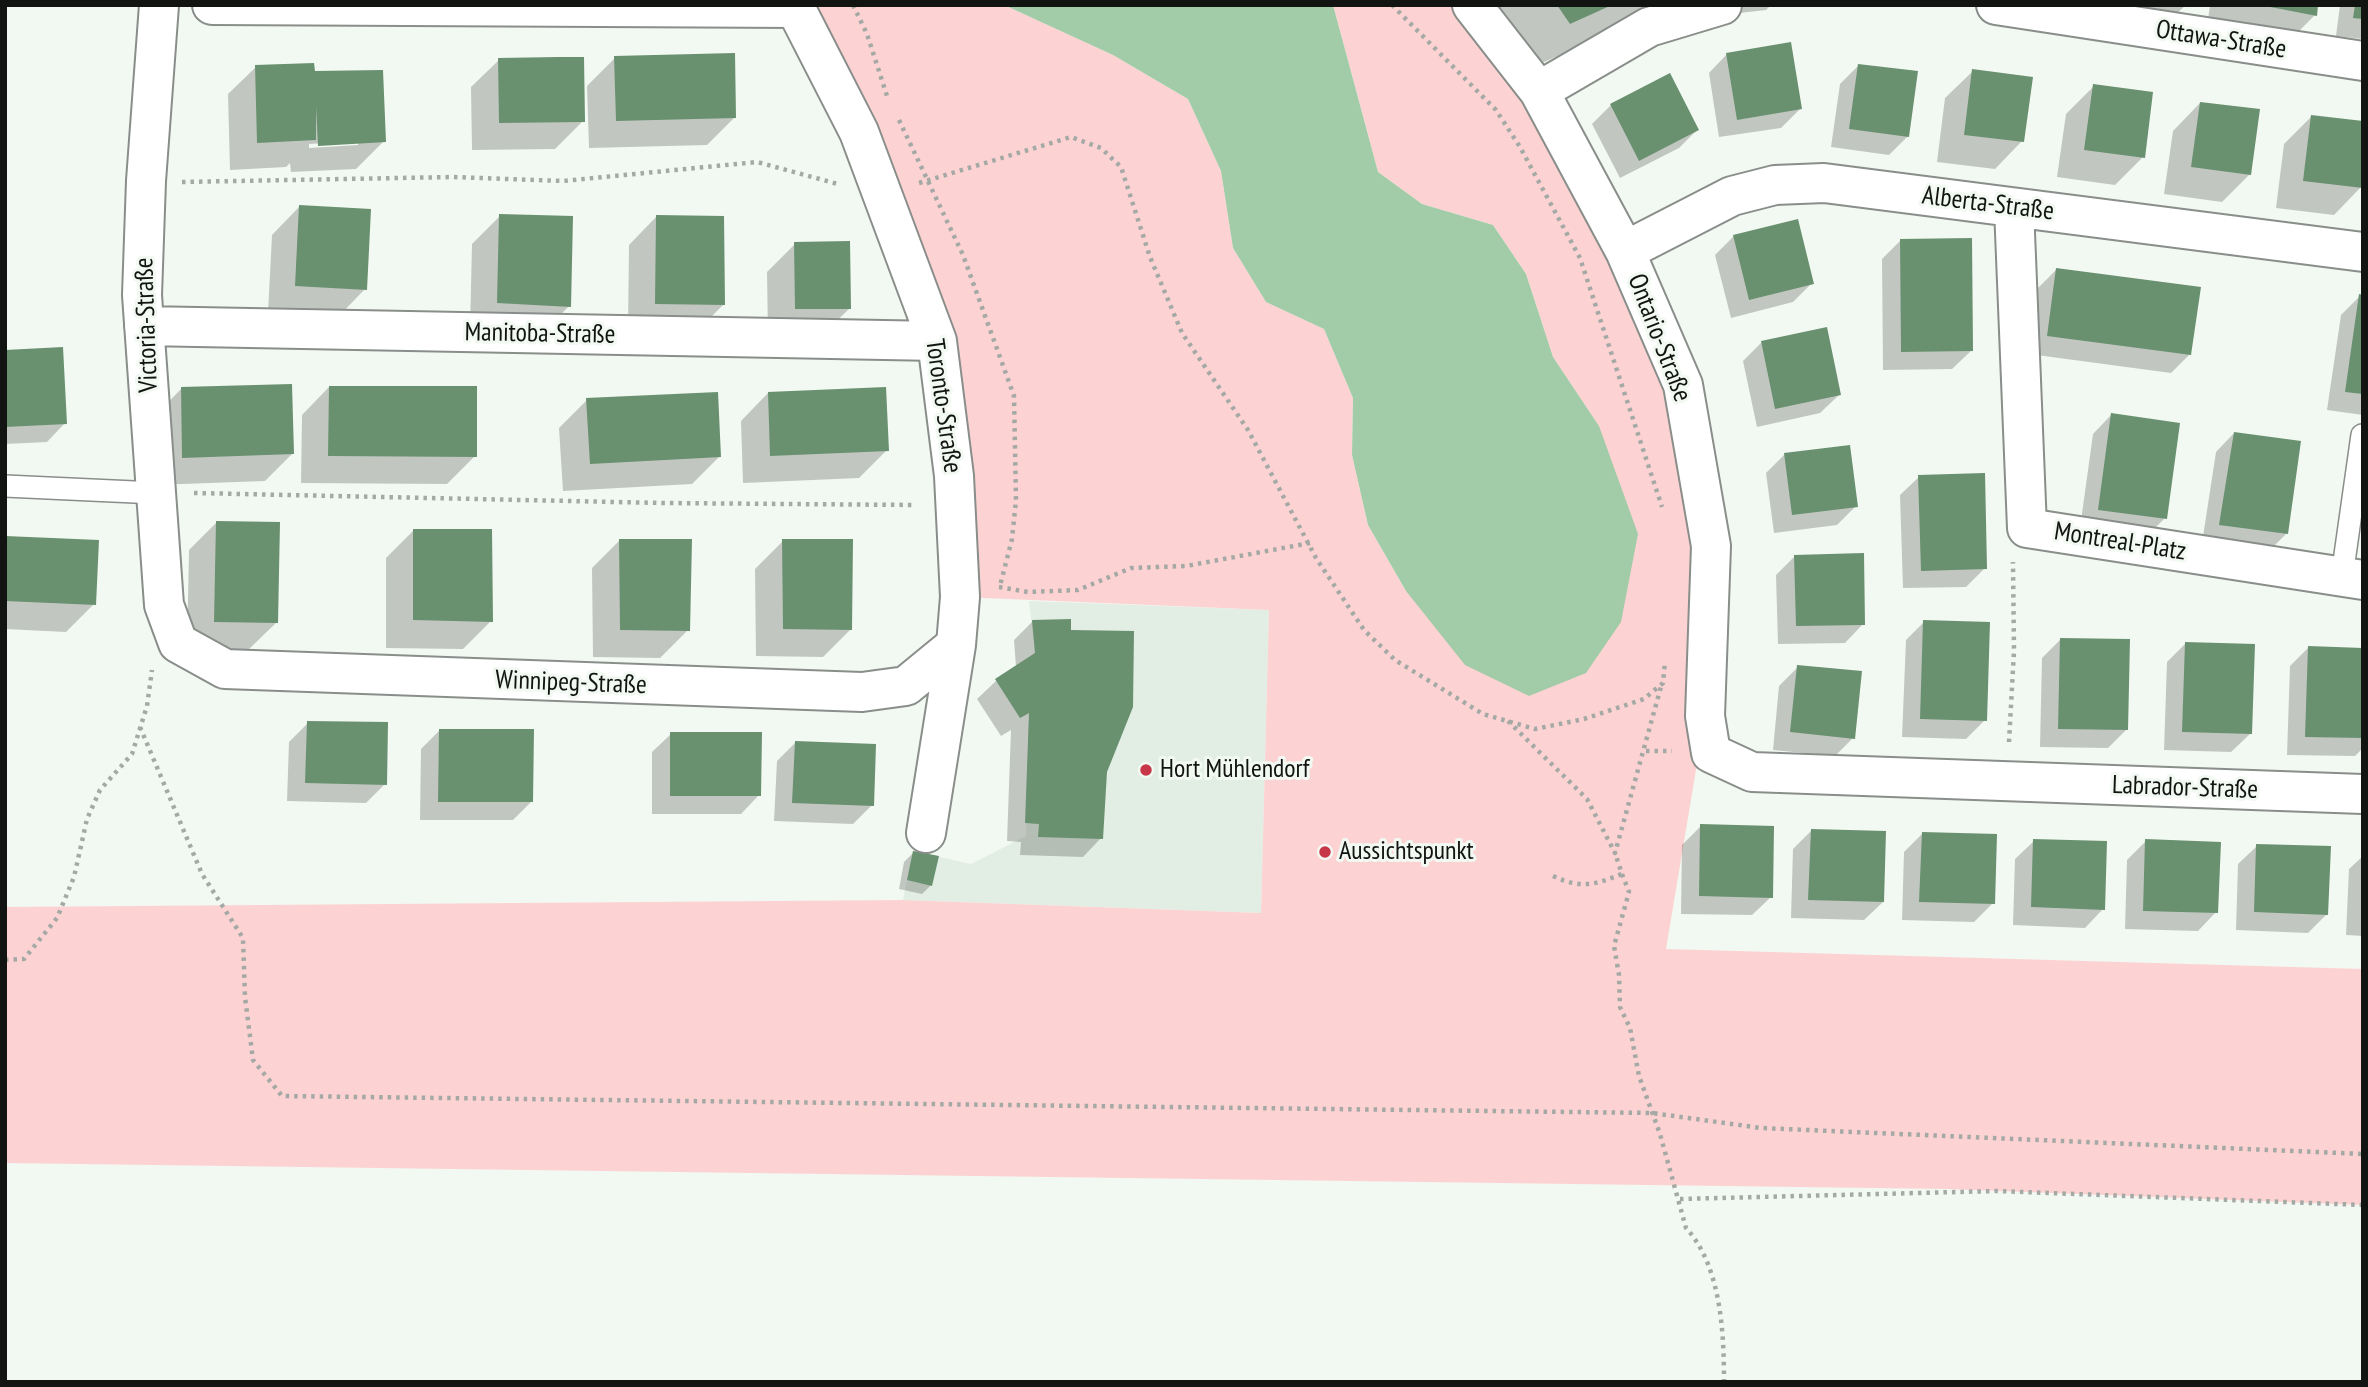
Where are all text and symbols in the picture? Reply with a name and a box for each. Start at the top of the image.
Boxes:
street label: Ottawa-Straße [2154,14,2288,66]
street label: Alberta-Straße [1920,180,2056,228]
street label: Victoria-Straße [129,257,165,393]
street label: Ontario-Straße [1620,270,1698,406]
street label: Manitoba-Straße [464,317,616,351]
street label: Toronto-Straße [918,337,968,475]
street label: Montreal-Platz [2052,516,2188,568]
street label: Winnipeg-Straße [495,665,647,701]
place label: Hort Mühlendorf [1160,754,1309,786]
marker: Hort Mühlendorf [1138,762,1154,778]
street label: Labrador-Straße [2111,770,2259,806]
place label: Aussichtspunkt [1339,836,1474,868]
marker: Aussichtspunkt [1317,844,1333,860]

